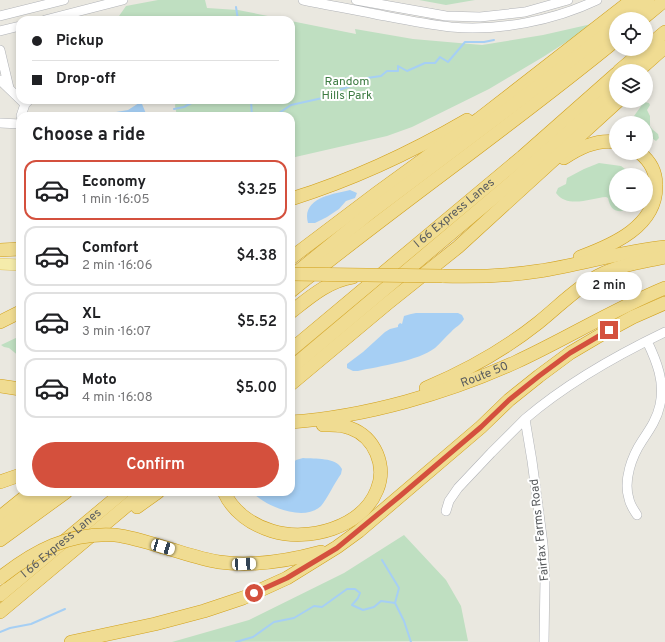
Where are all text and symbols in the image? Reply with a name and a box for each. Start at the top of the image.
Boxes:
map controls [609,12,653,212]
button: locate [609,12,653,56]
text: Pickup [56,32,104,51]
button: layers [609,64,653,108]
text: Drop-off [56,70,116,89]
park label: Random Hills Park [322,74,372,104]
button: + [609,116,653,160]
text: Choose a ride [32,124,145,147]
button: − [609,168,653,212]
icon: car [34,172,70,208]
text: Economy [82,173,146,192]
street label: I 66 Express Lanes [411,175,498,252]
text: $3.25 [237,181,277,200]
text: 1 min · 16:05 [82,192,150,208]
icon: car [34,238,70,274]
text: Comfort [82,239,139,258]
text: $4.38 [237,247,277,266]
text: 2 min · 16:06 [82,258,152,274]
callout: 2 min [576,272,642,300]
text: 2 min [592,278,626,294]
icon: car [34,304,70,340]
text: XL [82,305,100,324]
text: $5.52 [237,313,277,332]
route end [600,321,618,339]
text: 3 min · 16:07 [82,324,151,340]
street label: Route 50 [459,358,511,392]
icon: car [34,370,70,406]
text: Moto [82,371,117,390]
text: $5.00 [236,379,277,398]
text: 4 min · 16:08 [82,390,153,406]
button: Confirm [32,442,279,488]
street label: Fairfax Farms Road [527,478,553,582]
street label: I 66 Express Lanes [18,505,105,582]
car [150,538,176,556]
car [232,557,256,571]
route start [245,584,263,602]

